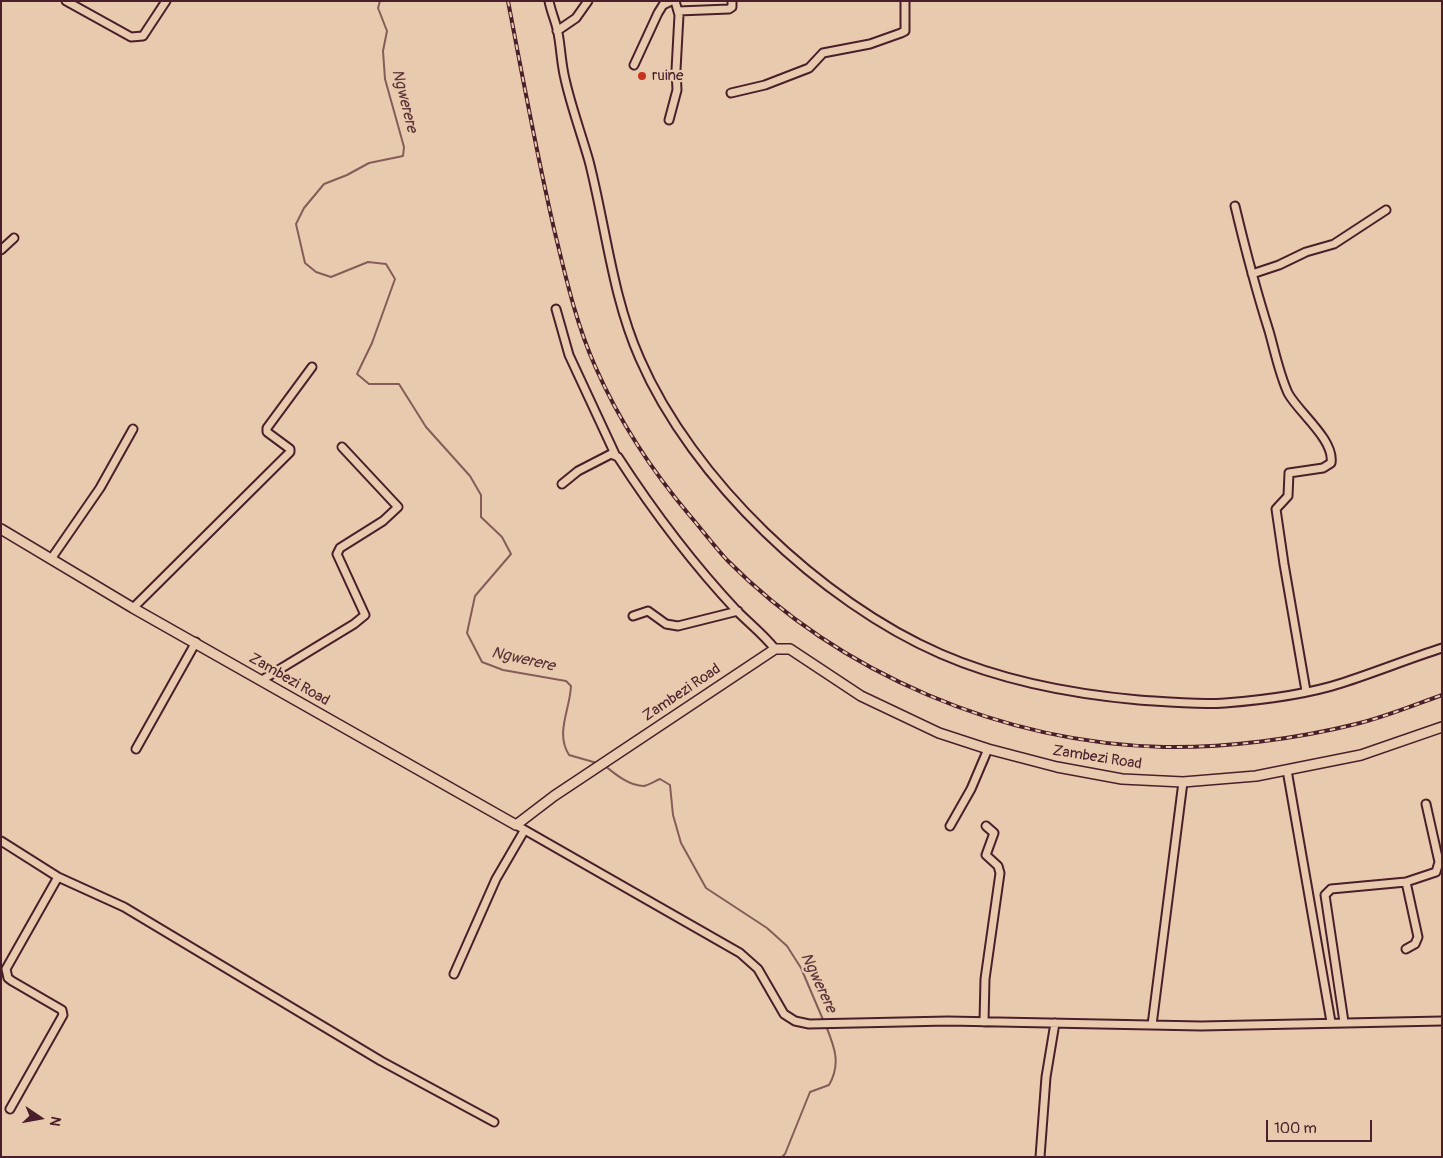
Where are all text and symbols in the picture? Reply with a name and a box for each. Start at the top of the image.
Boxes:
place label: ruine [652,67,683,85]
water label: Ngwerere [387,68,421,134]
marker: ruine [636,70,648,82]
water label: Ngwerere [490,643,556,677]
street label: Zambezi Road [245,650,333,710]
street label: Zambezi Road [640,660,724,726]
street label: Zambezi Road [1051,742,1143,774]
water label: Ngwerere [796,950,840,1016]
north arrow [15,1093,65,1143]
scale bar [1268,1110,1374,1142]
text: N [46,1115,64,1128]
text: 100 m [1274,1119,1317,1138]

